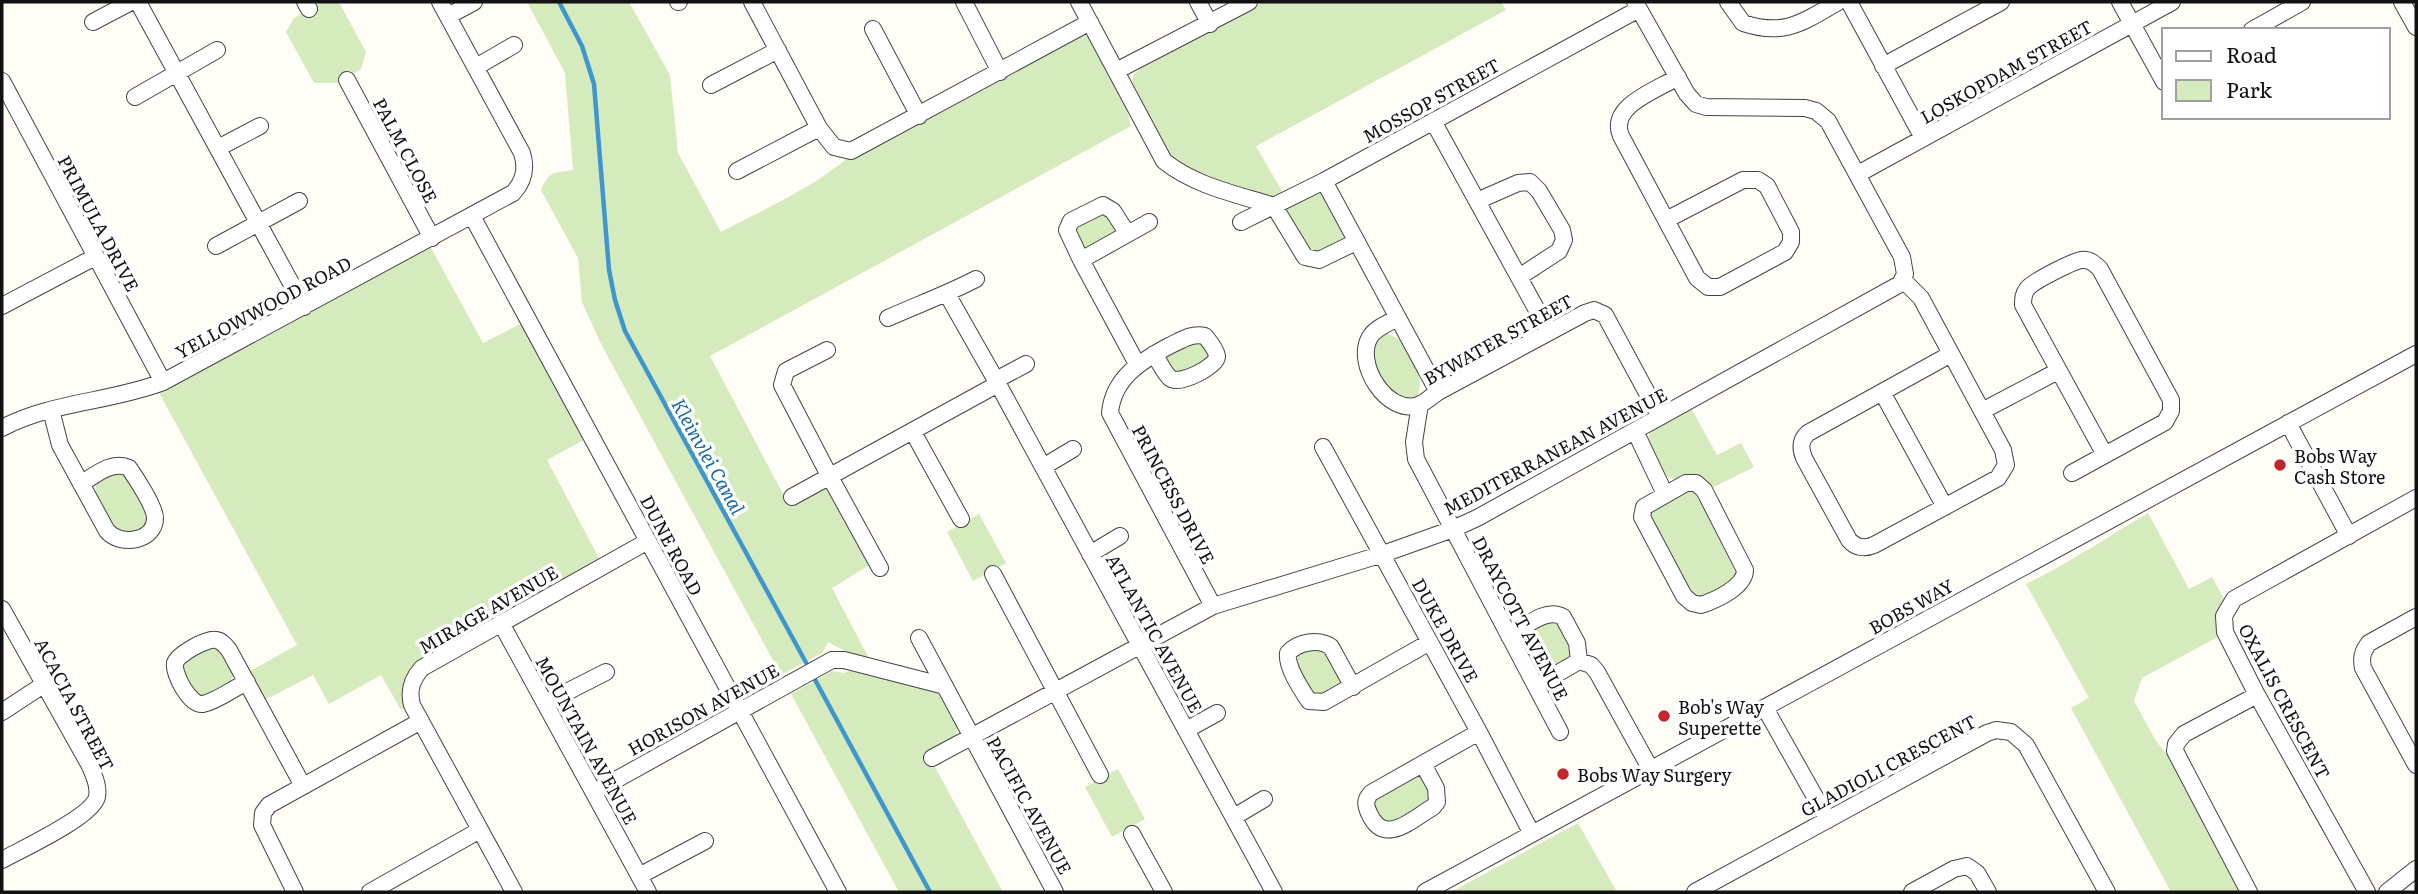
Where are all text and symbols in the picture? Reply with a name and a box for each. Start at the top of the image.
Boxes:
street label: LOSKOPDAM STREET [1915,12,2097,130]
legend [2162,28,2390,119]
text: Road [2226,38,2277,69]
street label: MOSSOP STREET [1357,51,1505,149]
text: Park [2226,73,2272,104]
street label: PALM CLOSE [367,93,445,207]
street label: PRIMULA DRIVE [52,150,146,296]
street label: YELLOWWOOD ROAD [170,249,356,365]
street label: BYWATER STREET [1418,287,1578,391]
street label: MEDITERRANEAN AVENUE [1438,380,1672,522]
water label: Kleinvlei Canal [666,393,753,520]
street label: PRINCESS DRIVE [1126,420,1222,568]
place label: Bobs Way Cash Store [2294,442,2385,490]
marker: Bobs Way Cash Store [2272,457,2288,473]
street label: DUNE ROAD [634,490,710,600]
street label: DRAYCOTT AVENUE [1466,531,1576,705]
street label: ATLANTIC AVENUE [1100,548,1210,718]
street label: MIRAGE AVENUE [413,558,563,660]
street label: BOBS WAY [1864,571,1959,641]
street label: DUKE DRIVE [1406,573,1486,687]
street label: OXALIS CRESCENT [2233,618,2337,784]
street label: ACACIA STREET [29,633,121,775]
street label: MOUNTAIN AVENUE [529,651,645,829]
street label: HORISON AVENUE [622,656,784,762]
place label: Bob's Way Superette [1678,693,1765,741]
street label: GLADIOLI CRESCENT [1795,707,1981,823]
marker: Bob's Way Superette [1656,708,1672,724]
street label: PACIFIC AVENUE [981,731,1079,879]
place label: Bobs Way Surgery [1577,761,1732,788]
marker: Bobs Way Surgery [1555,766,1571,782]

